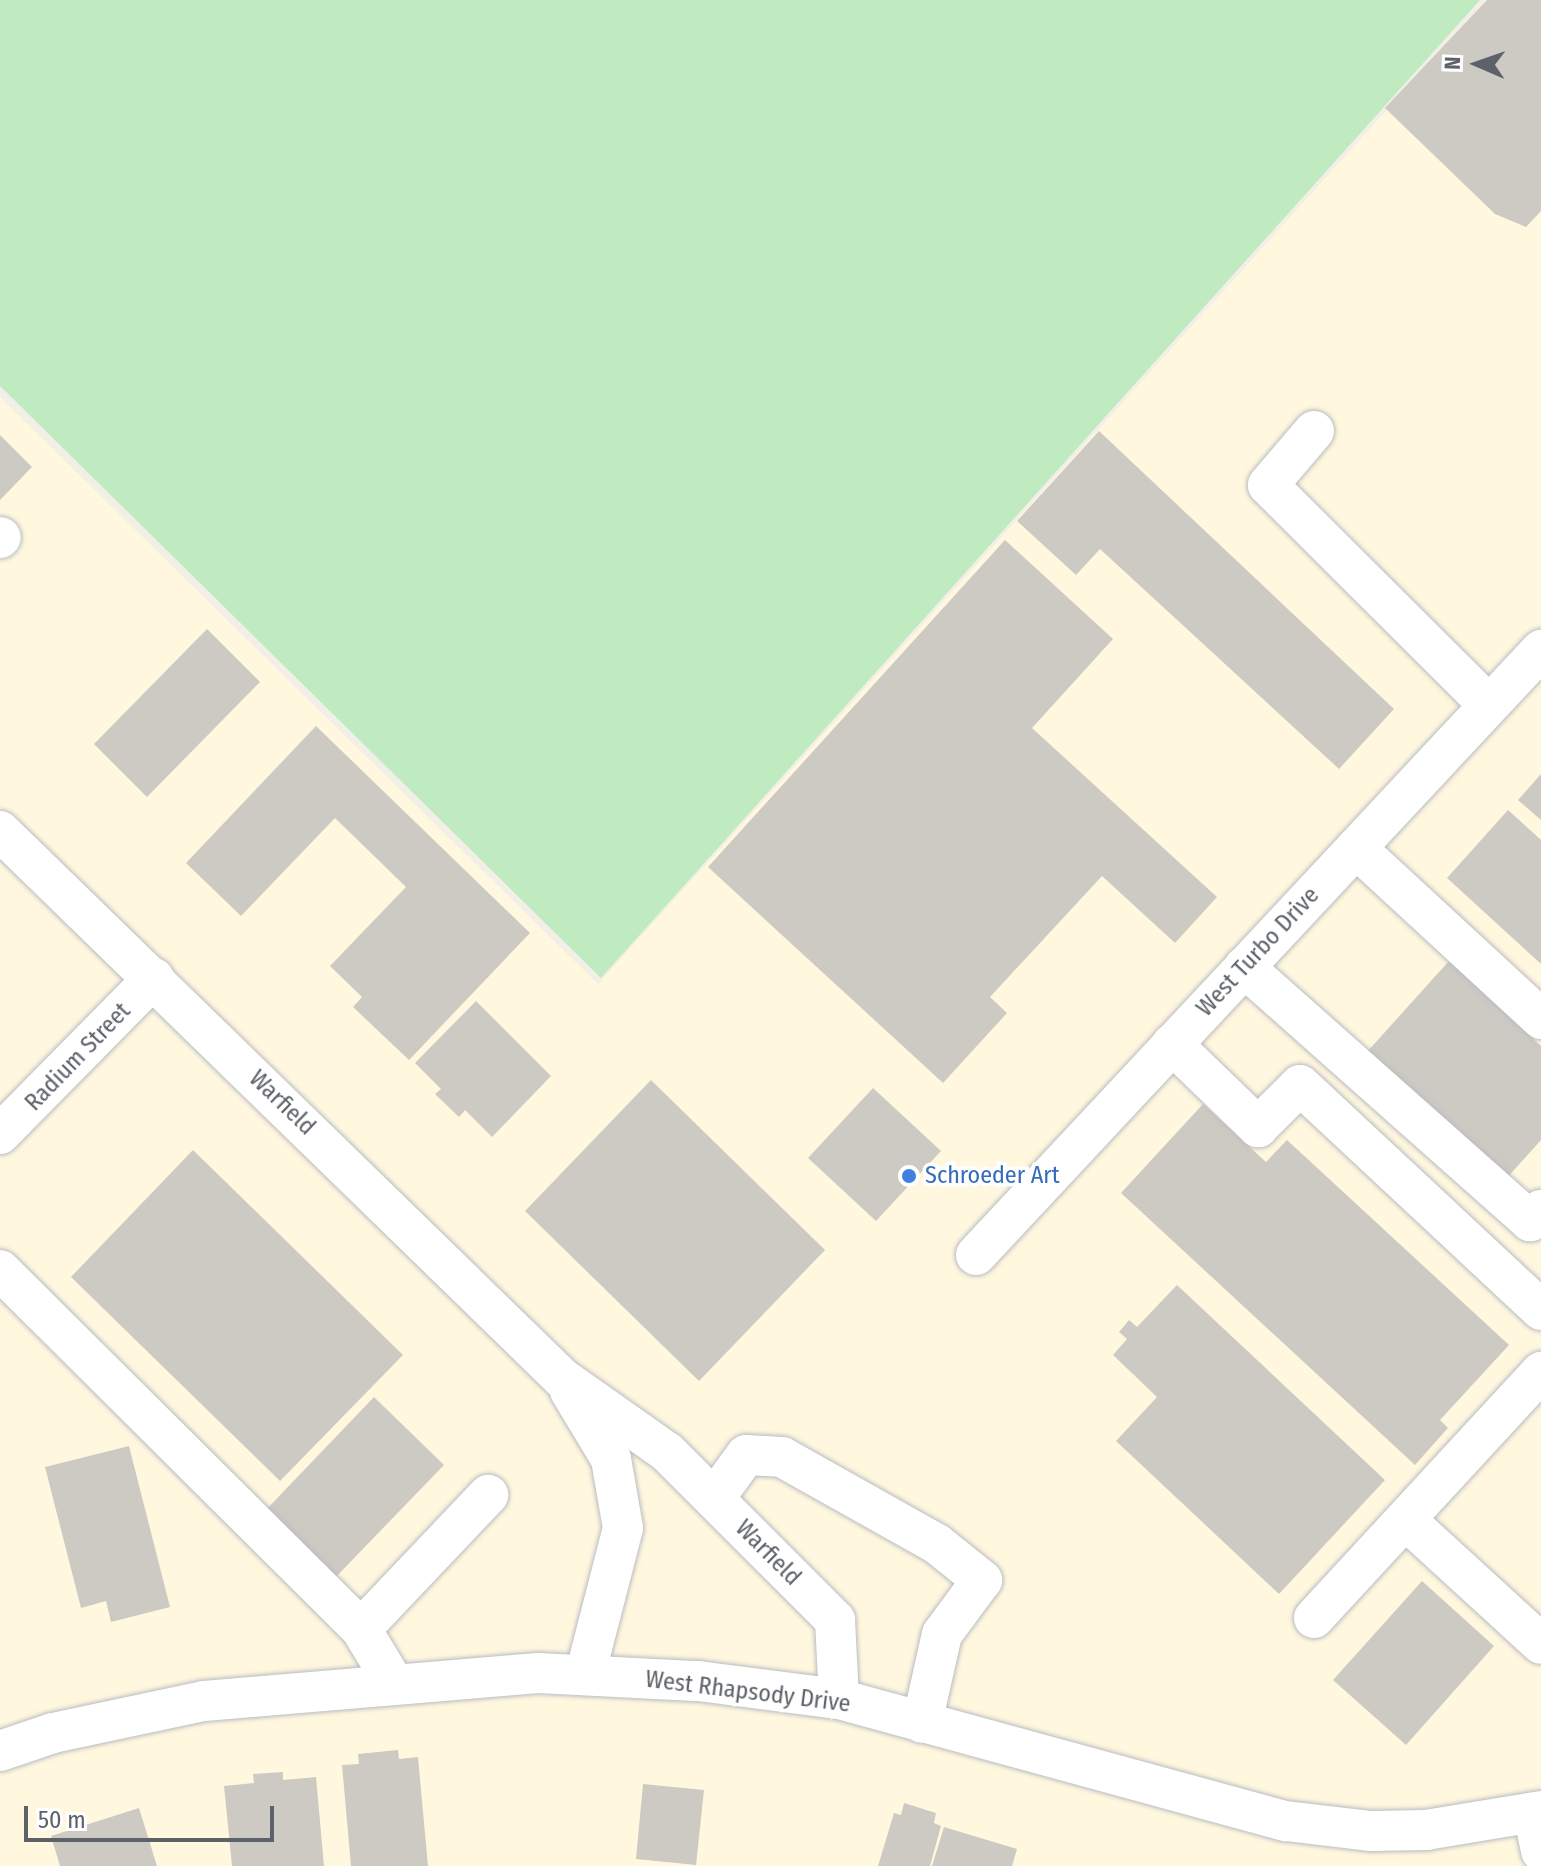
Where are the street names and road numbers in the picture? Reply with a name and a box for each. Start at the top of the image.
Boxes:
street label: West Turbo Drive [1191,881,1325,1023]
street label: Radium Street [19,997,137,1117]
street label: Warfield [243,1065,321,1141]
street label: Warfield [729,1514,807,1592]
street label: West Rhapsody Drive [644,1665,852,1719]

